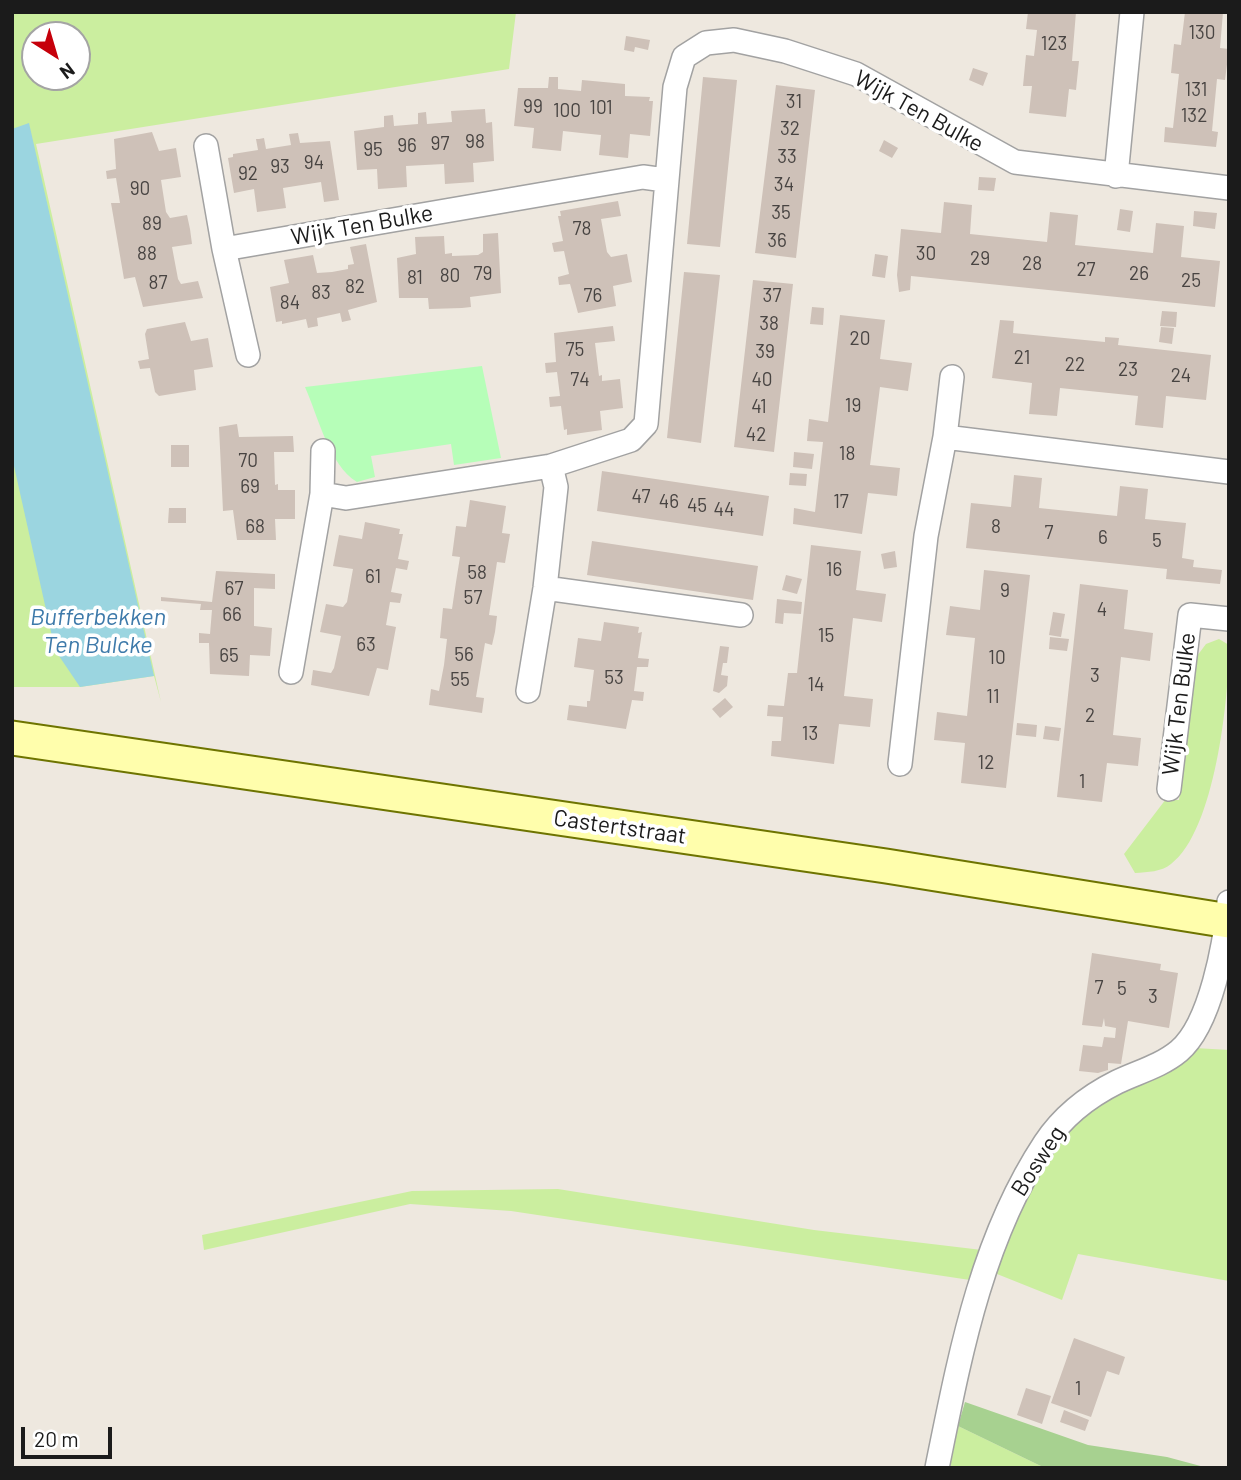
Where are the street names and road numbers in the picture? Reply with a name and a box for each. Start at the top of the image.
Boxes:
street label: Wijk Ten Bulke [849,64,989,158]
street label: Wijk Ten Bulke [289,199,435,251]
street label: Wijk Ten Bulke [1157,631,1201,777]
street label: Castertstraat [552,804,688,850]
street label: Bosweg [1005,1121,1071,1201]

